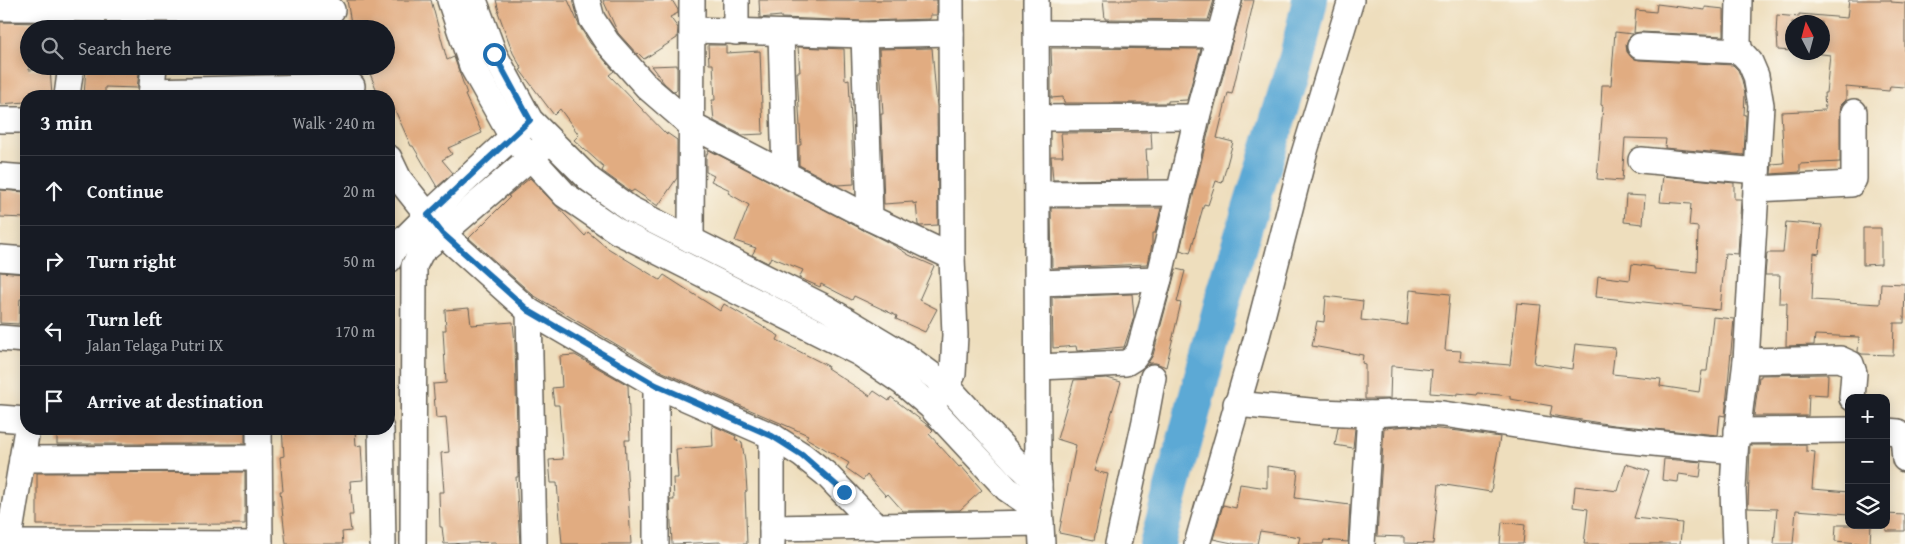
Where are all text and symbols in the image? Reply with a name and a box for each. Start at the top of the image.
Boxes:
north arrow [1785,15,1830,60]
search box [20,20,395,75]
icon: search [38,34,66,62]
text: Search here [78,34,172,62]
route start [483,43,506,66]
text: 3 min [40,107,92,138]
text: Walk · 240 m [292,111,375,135]
icon: ahead [40,177,68,205]
text: Continue [87,177,164,205]
text: 20 m [343,179,375,203]
icon: right [40,247,68,275]
text: Turn right [87,247,176,275]
text: 50 m [343,249,375,273]
text: Turn left [87,305,162,333]
icon: left [40,317,68,345]
text: 170 m [335,319,375,343]
text: Jalan Telaga Putri IX [87,333,223,357]
icon: arrive [40,387,68,415]
text: Arrive at destination [87,387,263,415]
map controls [1845,394,1890,529]
button: + [1845,394,1890,439]
button: − [1845,439,1890,484]
route end [833,481,856,504]
button: layers [1845,484,1890,529]

